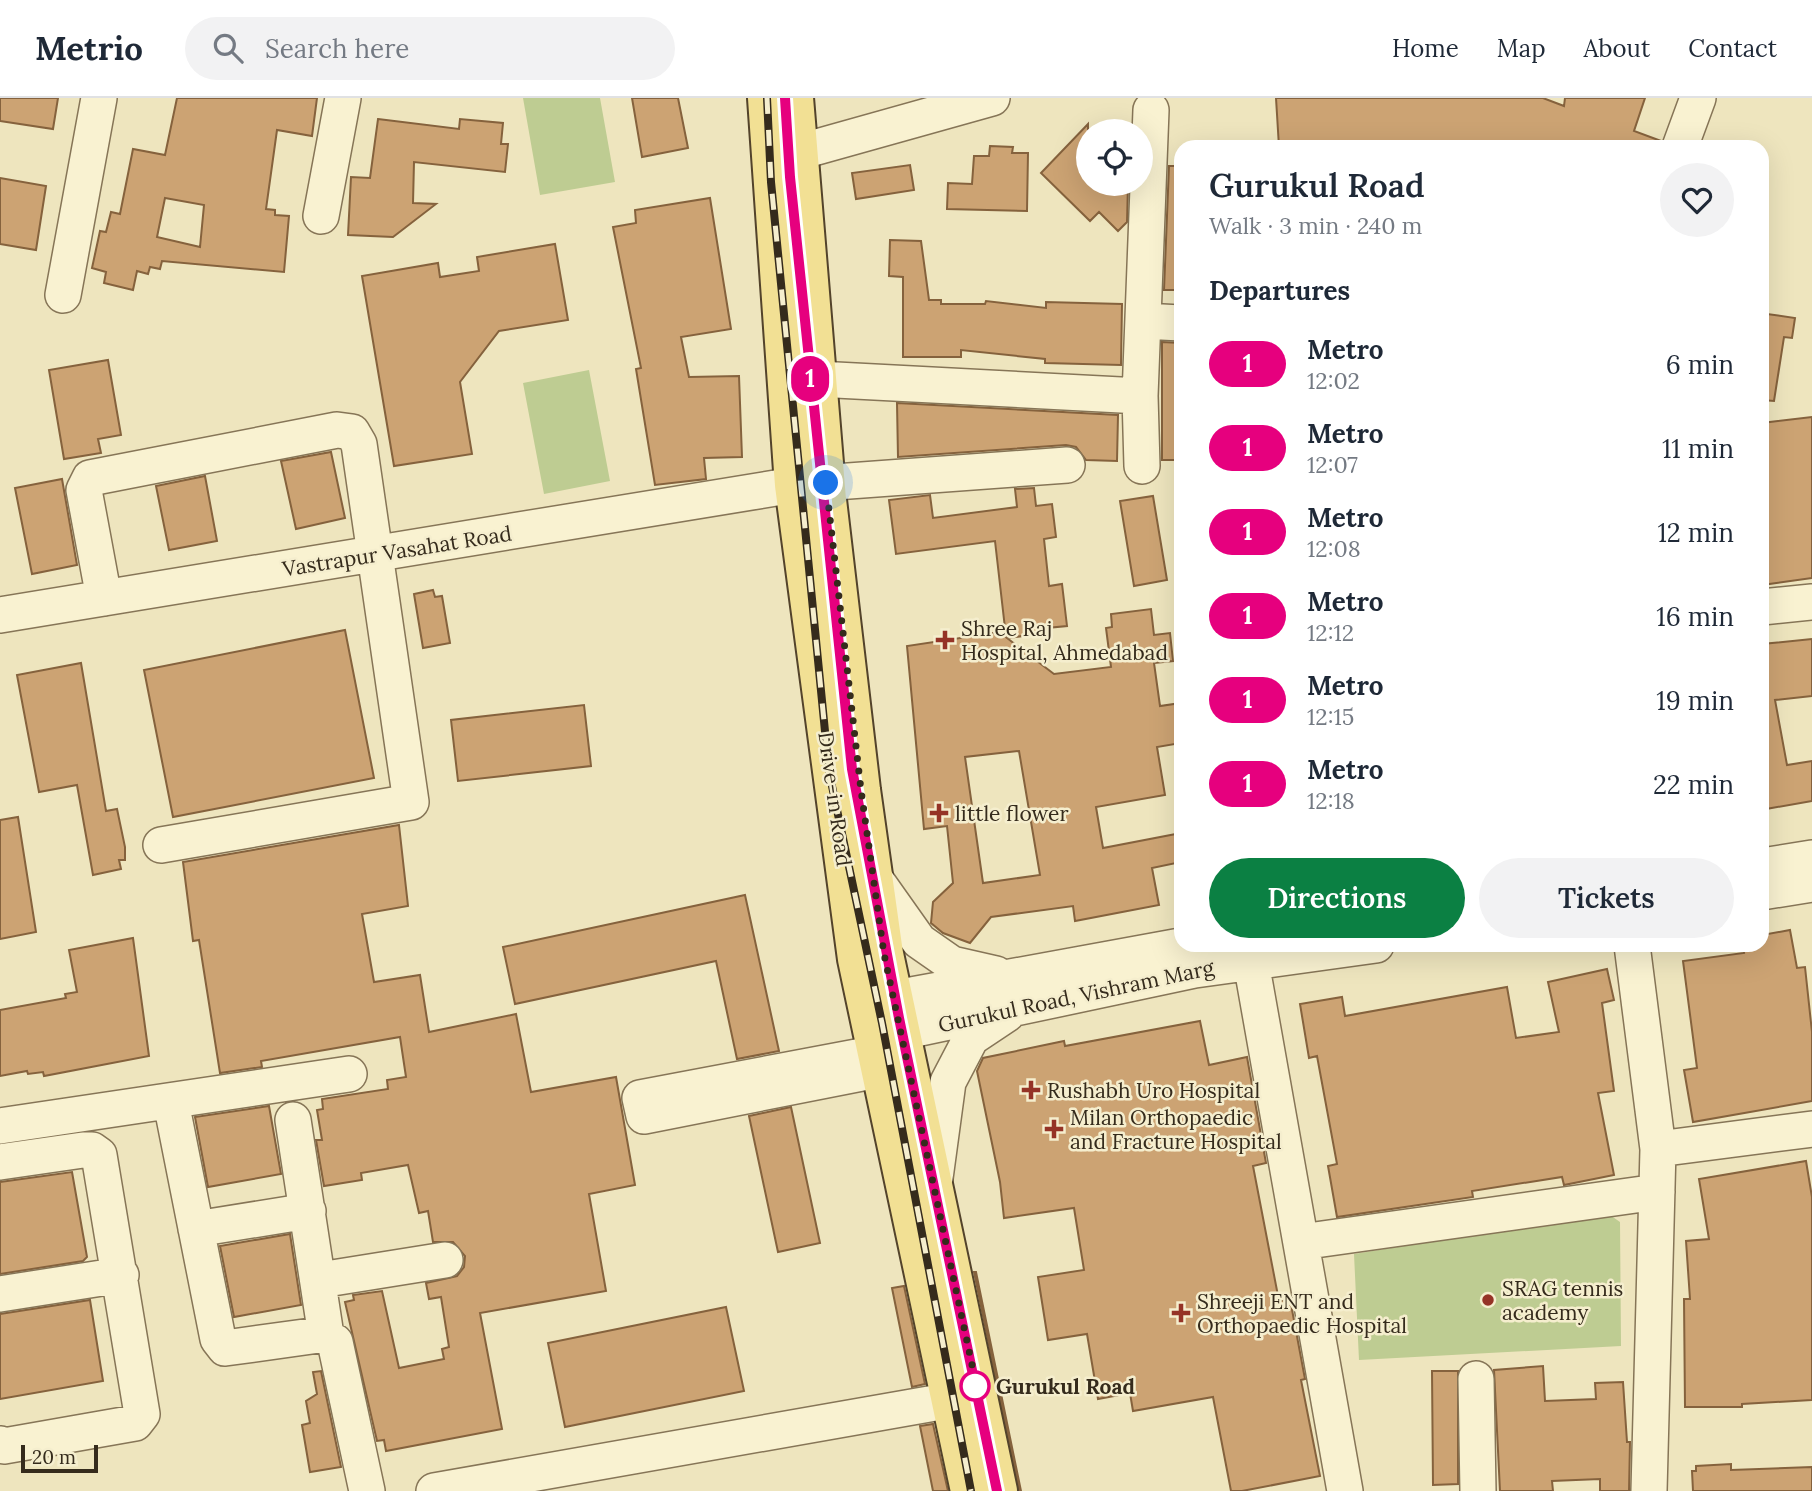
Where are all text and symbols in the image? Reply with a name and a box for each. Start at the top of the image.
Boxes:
search box [185,17,675,80]
text: Metrio [35,27,143,69]
icon: search [209,29,247,67]
text: Search here [265,32,409,65]
text: Home [1392,33,1459,64]
text: Map [1497,33,1546,64]
text: About [1584,33,1650,64]
text: Contact [1688,33,1777,64]
map controls [1076,119,1153,196]
button: locate [1076,119,1153,196]
button: heart [1660,163,1734,237]
text: Gurukul Road [1209,164,1425,206]
text: Walk · 3 min · 240 m [1209,211,1422,240]
text: Departures [1209,274,1350,307]
text: Metro [1307,333,1383,366]
text: 1 [1243,348,1252,379]
text: 6 min [1666,348,1734,381]
line badge: 1 [787,356,833,402]
text: 1 [805,363,815,394]
text: 12:02 [1307,366,1360,395]
text: Metro [1307,417,1383,450]
text: 1 [1243,432,1252,463]
text: 11 min [1662,432,1734,465]
text: 12:07 [1307,450,1358,479]
your location [808,465,843,500]
text: Metro [1307,501,1383,534]
text: 1 [1243,516,1252,547]
text: 12 min [1657,516,1734,549]
street label: Vastrapur Vasahat Road [280,520,513,583]
text: 12:08 [1307,534,1361,563]
text: Metro [1307,585,1383,618]
text: 1 [1243,600,1252,631]
text: 16 min [1656,600,1734,633]
place label: Shree Raj Hospital, Ahmedabad [961,615,1168,666]
text: 12:12 [1307,618,1354,647]
marker: Shree Raj Hospital, Ahmedabad [935,630,955,650]
text: Metro [1307,669,1383,702]
text: 1 [1243,684,1252,715]
text: 19 min [1656,684,1734,717]
text: 12:15 [1307,702,1354,731]
street label: Drive-in Road [812,730,858,868]
text: Metro [1307,753,1383,786]
text: 1 [1243,768,1252,799]
text: 22 min [1653,768,1734,801]
text: 12:18 [1307,786,1355,815]
place label: little flower [955,800,1069,827]
marker: little flower [929,803,949,823]
button: Directions [1209,858,1465,938]
button: Tickets [1479,858,1734,938]
street label: Gurukul Road, Vishram Marg [936,953,1217,1038]
place label: Rushabh Uro Hospital [1047,1077,1260,1104]
marker: Rushabh Uro Hospital [1021,1080,1041,1100]
place label: Milan Orthopaedic and Fracture Hospital [1070,1104,1282,1155]
marker: Milan Orthopaedic and Fracture Hospital [1044,1119,1064,1139]
place label: SRAG tennis academy [1502,1275,1623,1326]
place label: Shreeji ENT and Orthopaedic Hospital [1197,1288,1407,1339]
marker: SRAG tennis academy [1480,1292,1496,1308]
marker: Shreeji ENT and Orthopaedic Hospital [1171,1303,1191,1323]
marker: Gurukul Road [960,1371,990,1401]
place label: Gurukul Road [996,1373,1135,1400]
scale bar [21,1442,98,1474]
text: 20 m [32,1445,76,1469]

